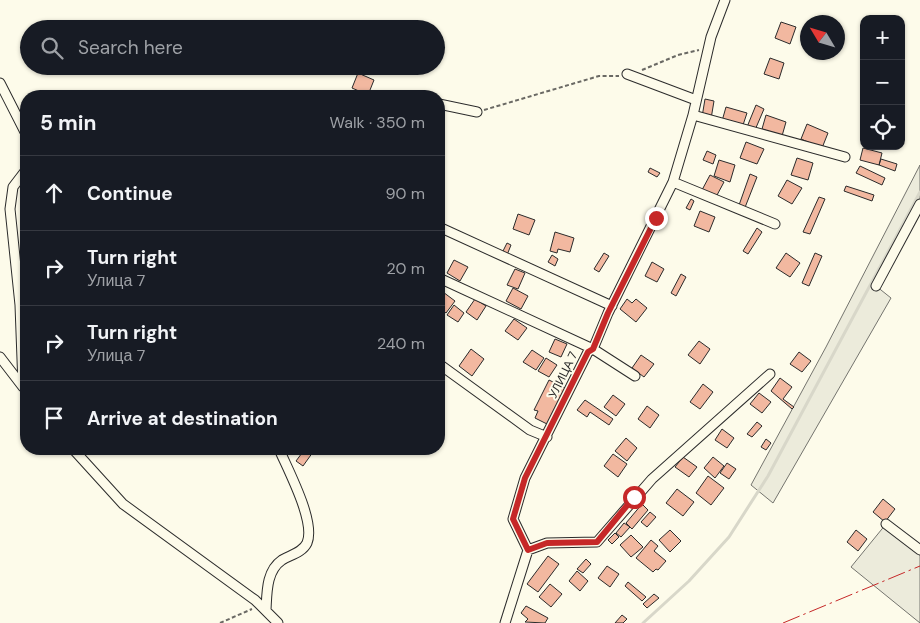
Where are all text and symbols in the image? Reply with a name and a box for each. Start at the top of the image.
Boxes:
north arrow [800,15,845,60]
map controls [860,15,905,150]
button: + [860,15,905,60]
search box [20,20,445,75]
icon: search [38,34,66,62]
text: Search here [78,35,183,60]
button: − [860,60,905,105]
button: locate [860,105,905,150]
text: 5 min [40,109,96,137]
text: Walk · 350 m [330,112,425,133]
icon: ahead [40,179,68,207]
text: Continue [87,181,173,206]
text: 90 m [385,183,425,204]
route end [645,207,668,230]
text: Turn right [87,245,177,270]
icon: right [40,254,68,282]
text: 20 m [386,258,425,279]
text: Улица 7 [87,270,145,291]
text: Turn right [87,320,177,345]
icon: right [40,329,68,357]
text: 240 m [377,333,425,354]
text: Улица 7 [87,345,145,366]
street label: УЛИЦА 7 [545,349,581,401]
icon: arrive [40,404,68,432]
text: Arrive at destination [87,406,278,431]
route start [623,486,646,509]

